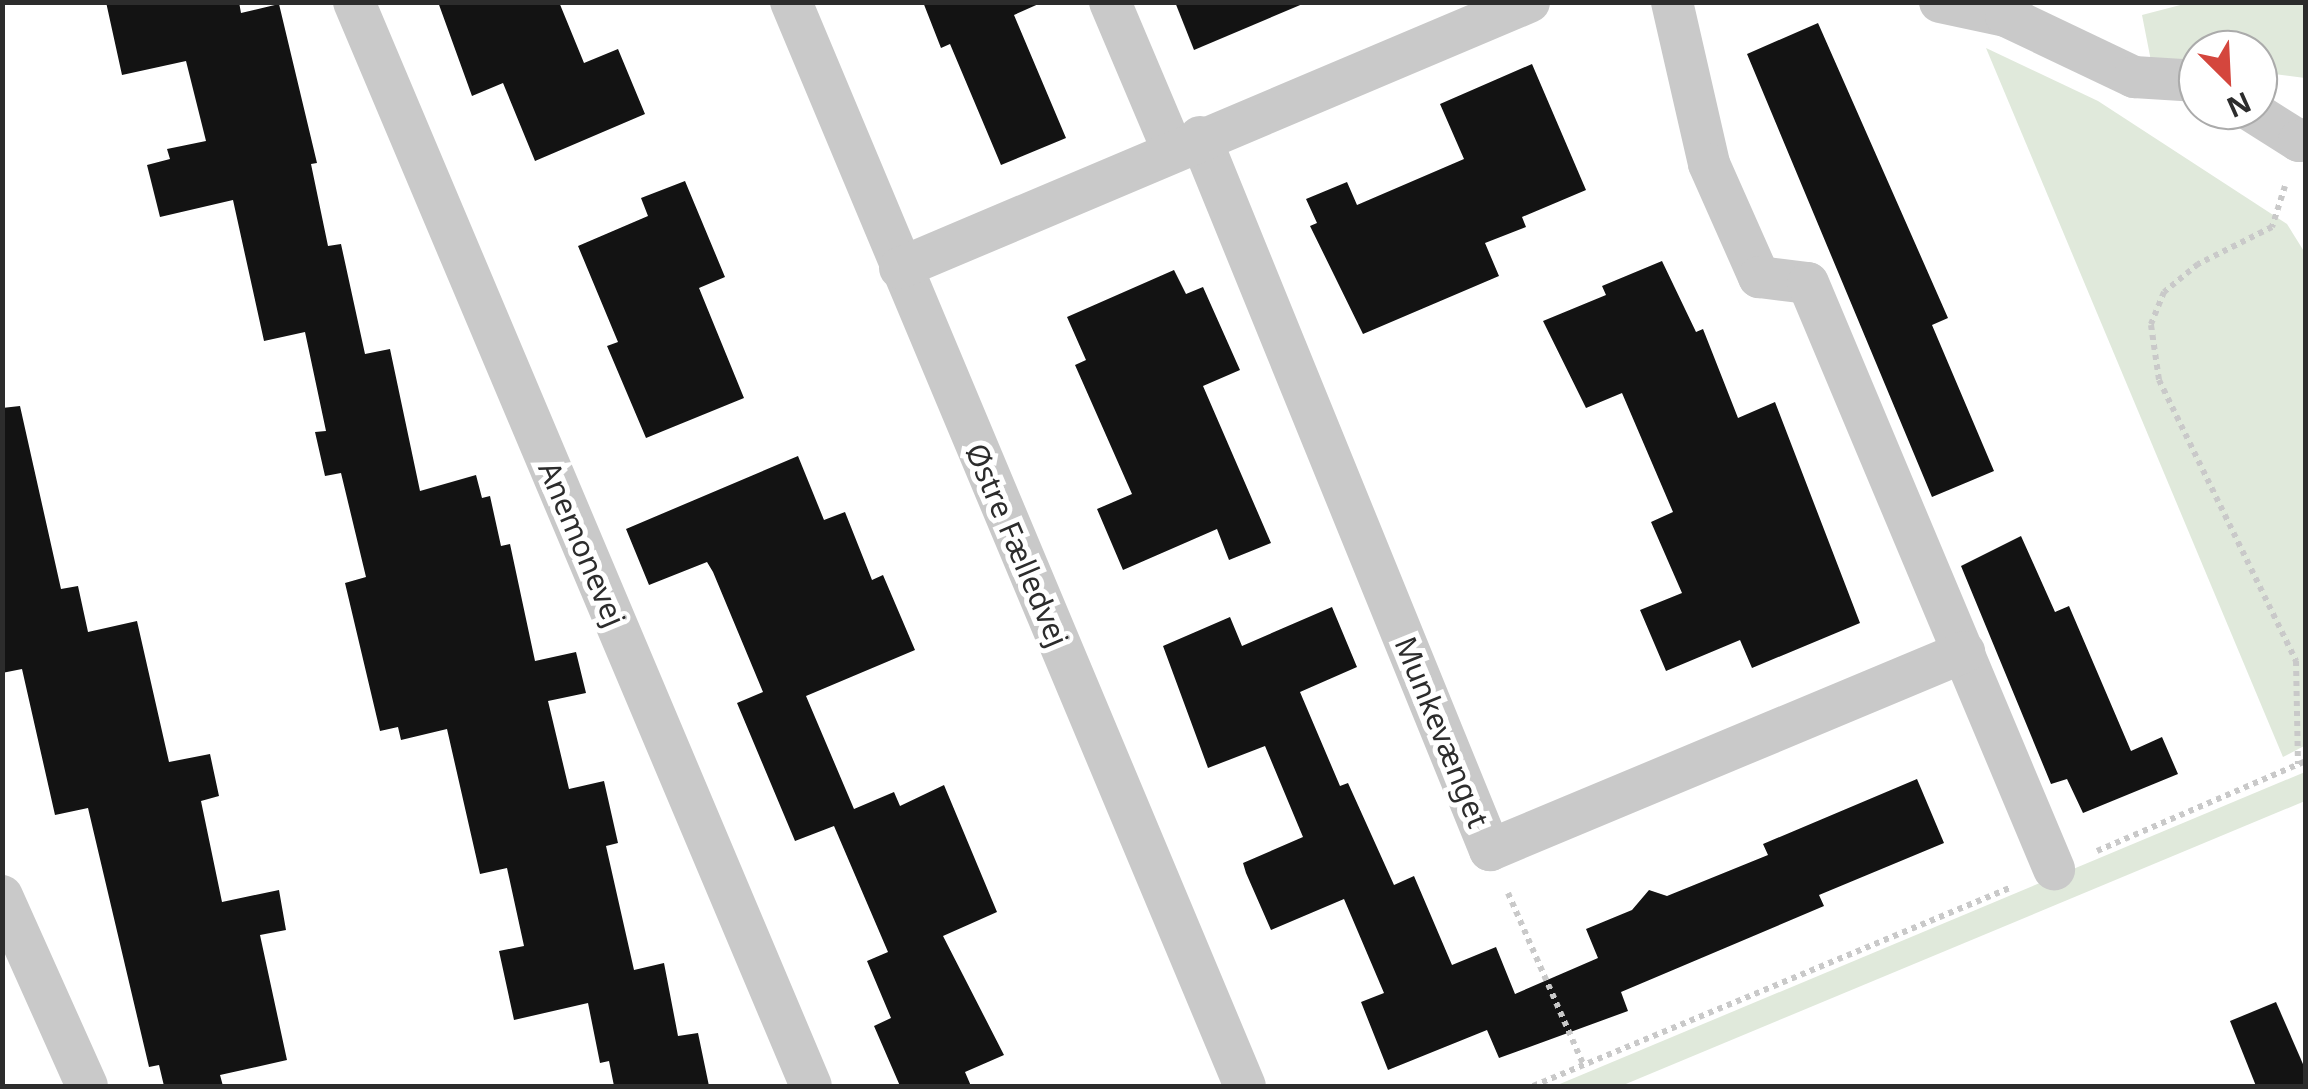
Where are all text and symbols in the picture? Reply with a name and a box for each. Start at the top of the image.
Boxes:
north arrow [2178,30,2278,130]
text: N [2221,84,2258,128]
street label: Østre Fælledvej [958,438,1076,652]
street label: Anemonevej [531,456,633,632]
street label: Munkevænget [1387,631,1497,833]

